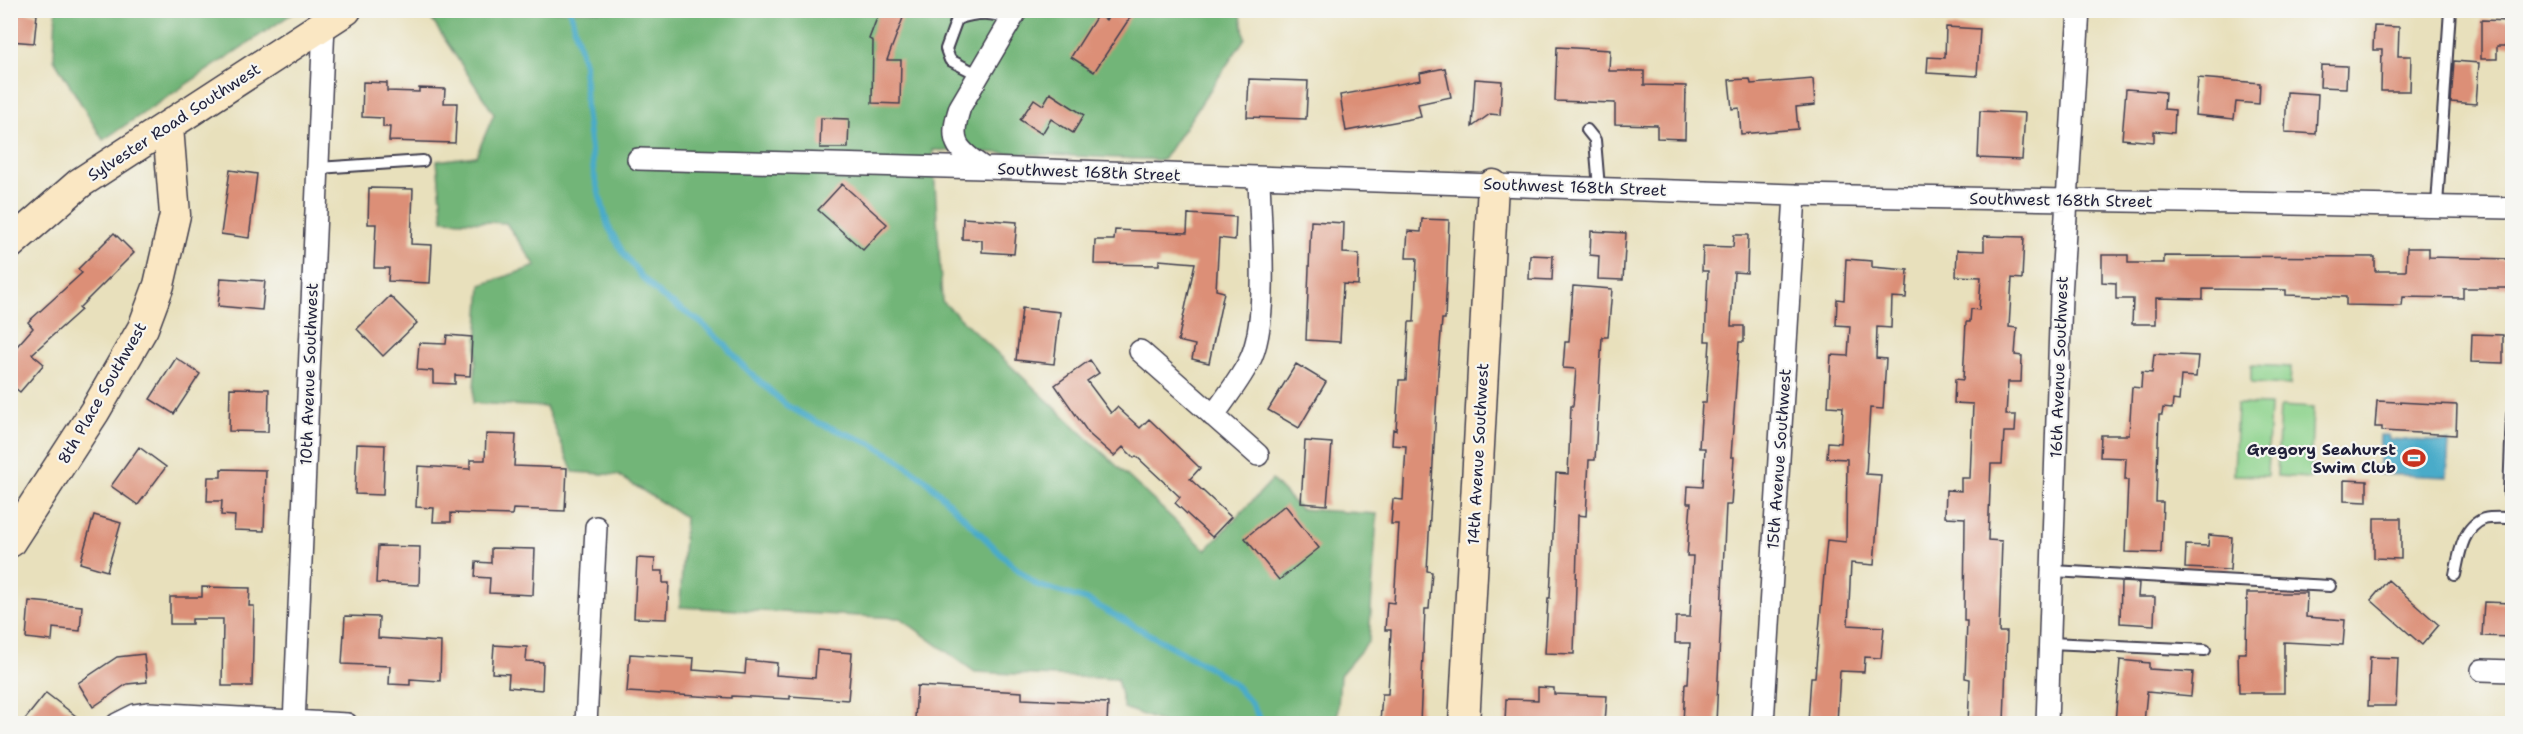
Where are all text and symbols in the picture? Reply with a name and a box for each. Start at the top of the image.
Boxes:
street label: Sylvester Road Southwest [84,58,264,186]
street label: Southwest 168th Street [997,158,1181,186]
street label: Southwest 168th Street [1483,173,1667,201]
street label: Southwest 168th Street [1969,188,2153,212]
street label: 16th Avenue Southwest [2045,276,2073,458]
street label: 10th Avenue Southwest [295,282,323,466]
street label: 8th Place Southwest [53,318,151,468]
street label: 14th Avenue Southwest [1463,362,1493,546]
street label: 15th Avenue Southwest [1762,368,1796,550]
place label: Gregory Seahurst Swim Club [2247,439,2396,478]
sports icon: Gregory Seahurst Swim Club [2401,445,2427,471]

